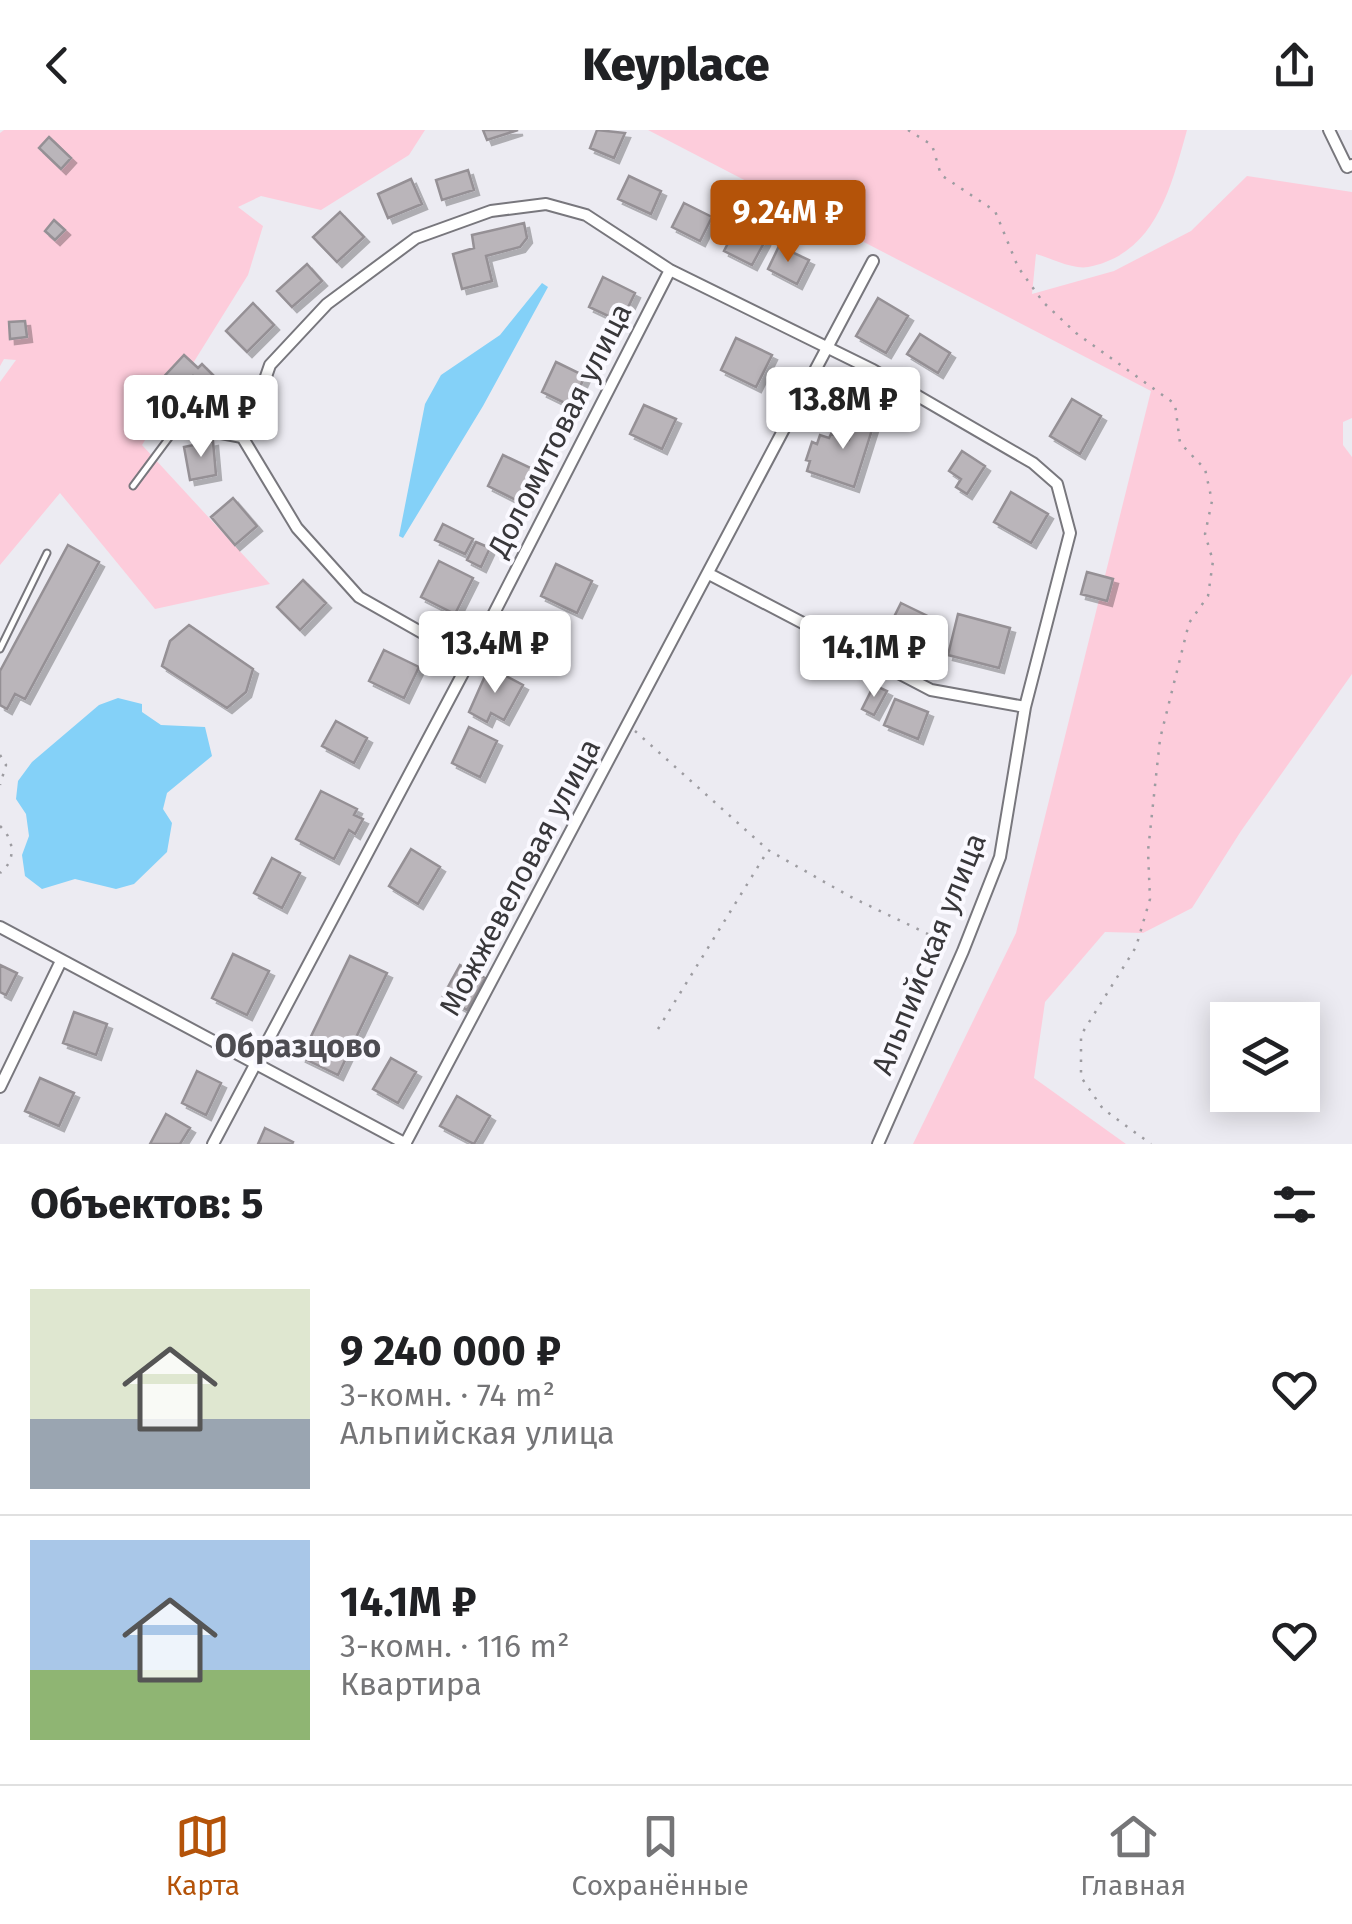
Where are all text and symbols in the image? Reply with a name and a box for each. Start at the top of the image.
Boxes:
icon: back [30,38,85,93]
text: Keyplace [583,38,769,92]
icon: share [1267,38,1322,93]
pin: 9.24M ₽ [696,180,880,265]
text: 9.24M ₽ [732,193,844,231]
street label: Доломитовая улица [480,297,640,564]
pin: 13.8M ₽ [751,367,935,452]
pin: 10.4M ₽ [109,375,293,460]
text: 13.8M ₽ [788,380,898,418]
text: 10.4M ₽ [146,388,256,426]
pin: 13.4M ₽ [403,611,587,696]
pin: 14.1M ₽ [782,615,966,700]
text: 13.4M ₽ [441,624,549,662]
text: 14.1M ₽ [822,628,926,666]
street label: Можжевеловая улица [432,732,608,1022]
street label: Альпийская улица [864,828,994,1080]
map controls [1210,1002,1320,1112]
button: layers [1210,1002,1320,1112]
district label: Образцово [215,1027,381,1065]
icon: filters [1267,1177,1322,1232]
text: Объектов: 5 [30,1179,263,1229]
text: 9 240 000 ₽ [340,1326,561,1376]
icon: home [110,1329,230,1449]
icon: heart [1267,1362,1322,1417]
text: 3-комн. · 74 m² [340,1376,555,1414]
text: Альпийская улица [340,1414,615,1452]
text: 14.1M ₽ [340,1577,477,1627]
icon: home [110,1580,230,1700]
icon: heart [1267,1613,1322,1668]
text: 3-комн. · 116 m² [340,1627,570,1665]
text: Квартира [340,1665,482,1703]
tab: Карта [166,1809,240,1902]
tab: Сохранённые [572,1809,749,1902]
tab: Главная [1080,1809,1186,1902]

